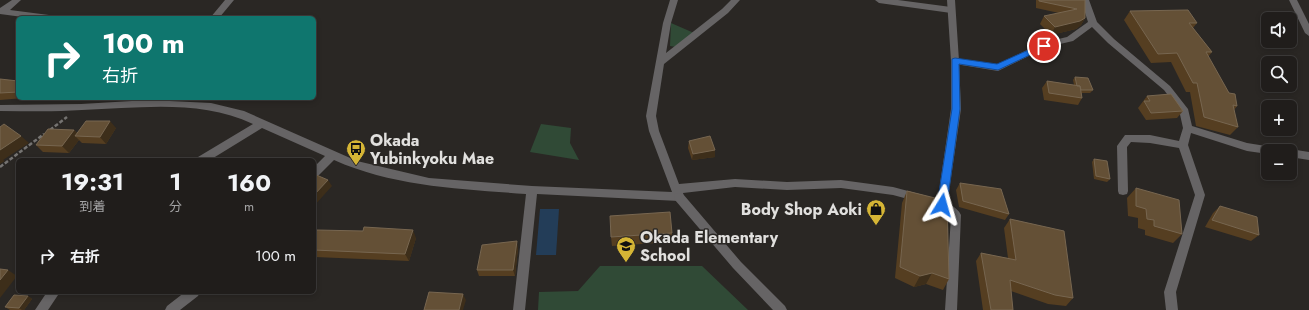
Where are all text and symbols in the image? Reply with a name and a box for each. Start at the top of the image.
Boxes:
map controls [1261,12,1297,180]
button: sound [1261,12,1297,48]
text: 100 m [102,23,185,64]
pin [1027,29,1061,63]
icon: right [36,32,88,84]
icon: arrive [1033,35,1055,57]
button: search [1261,56,1297,92]
text: 右折 [102,63,138,89]
button: + [1261,100,1297,136]
place label: Okada Yubinkyoku Mae [369,129,494,170]
bus stop icon: Okada Yubinkyoku Mae [345,138,367,166]
button: − [1261,144,1297,180]
text: 19:31 [61,164,124,199]
text: 1 [169,164,182,199]
text: 160 [227,165,271,200]
position arrow [921,184,963,226]
text: 到着 [79,197,105,216]
text: 分 [169,197,182,216]
text: m [244,197,254,216]
place label: Body Shop Aoki [741,198,862,221]
shop icon: Body Shop Aoki [865,198,887,226]
place label: Okada Elementary School [640,226,779,267]
school or university icon: Okada Elementary School [615,235,637,263]
icon: right [36,245,58,267]
text: 100 m [255,245,296,267]
text: 右折 [70,246,100,268]

